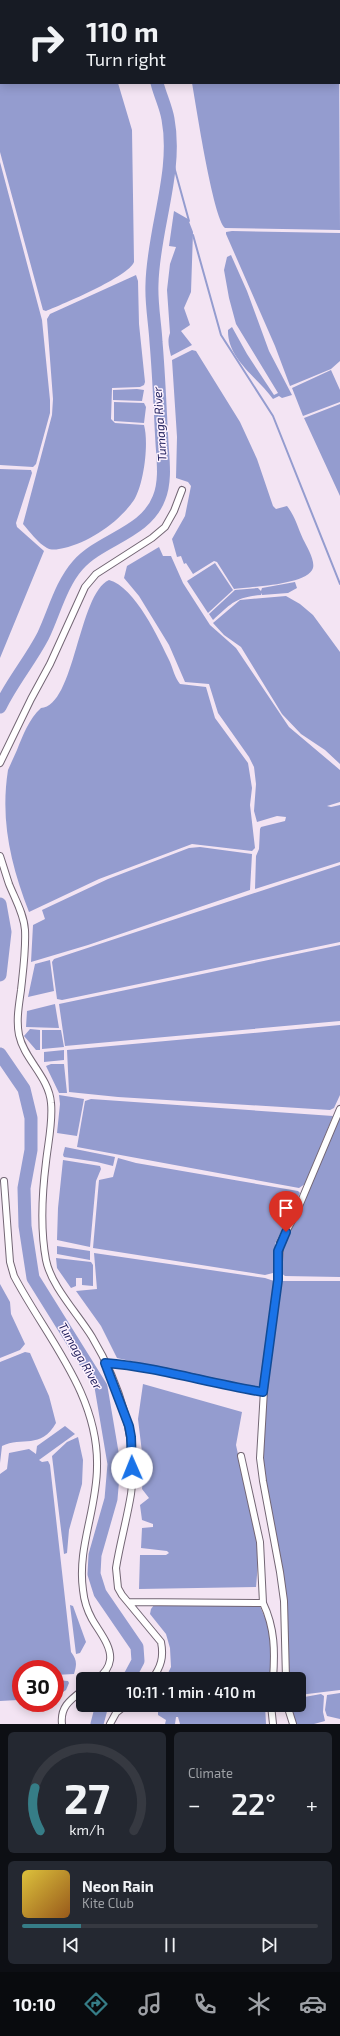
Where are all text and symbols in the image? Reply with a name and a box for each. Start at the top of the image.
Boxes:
text: 110 m [86,14,159,48]
icon: right [20,16,72,68]
text: Turn right [86,48,166,70]
water label: Tumaga River [149,386,169,462]
pin [269,1191,303,1232]
icon: arrive [275,1197,297,1219]
water label: Tumaga River [56,1320,106,1391]
position arrow [111,1447,153,1489]
speed limit sign: 30 [12,1660,64,1712]
text: 10:11 · 1 min · 410 m [126,1683,256,1701]
text: Climate [188,1765,233,1781]
text: 27 [64,1771,110,1821]
text: 22° [231,1785,276,1821]
text: − [188,1791,201,1817]
text: + [306,1791,318,1817]
text: km/h [69,1820,105,1837]
text: Neon Rain [82,1877,154,1895]
text: Kite Club [82,1895,134,1911]
icon: previous [60,1934,82,1956]
icon: pause [159,1934,181,1956]
icon: next [258,1934,280,1956]
icon: directions [82,1990,110,2018]
icon: music [136,1990,164,2018]
icon: phone [191,1990,219,2018]
icon: climate [245,1990,273,2018]
icon: car [299,1990,327,2018]
text: 10:10 [13,1993,56,2015]

